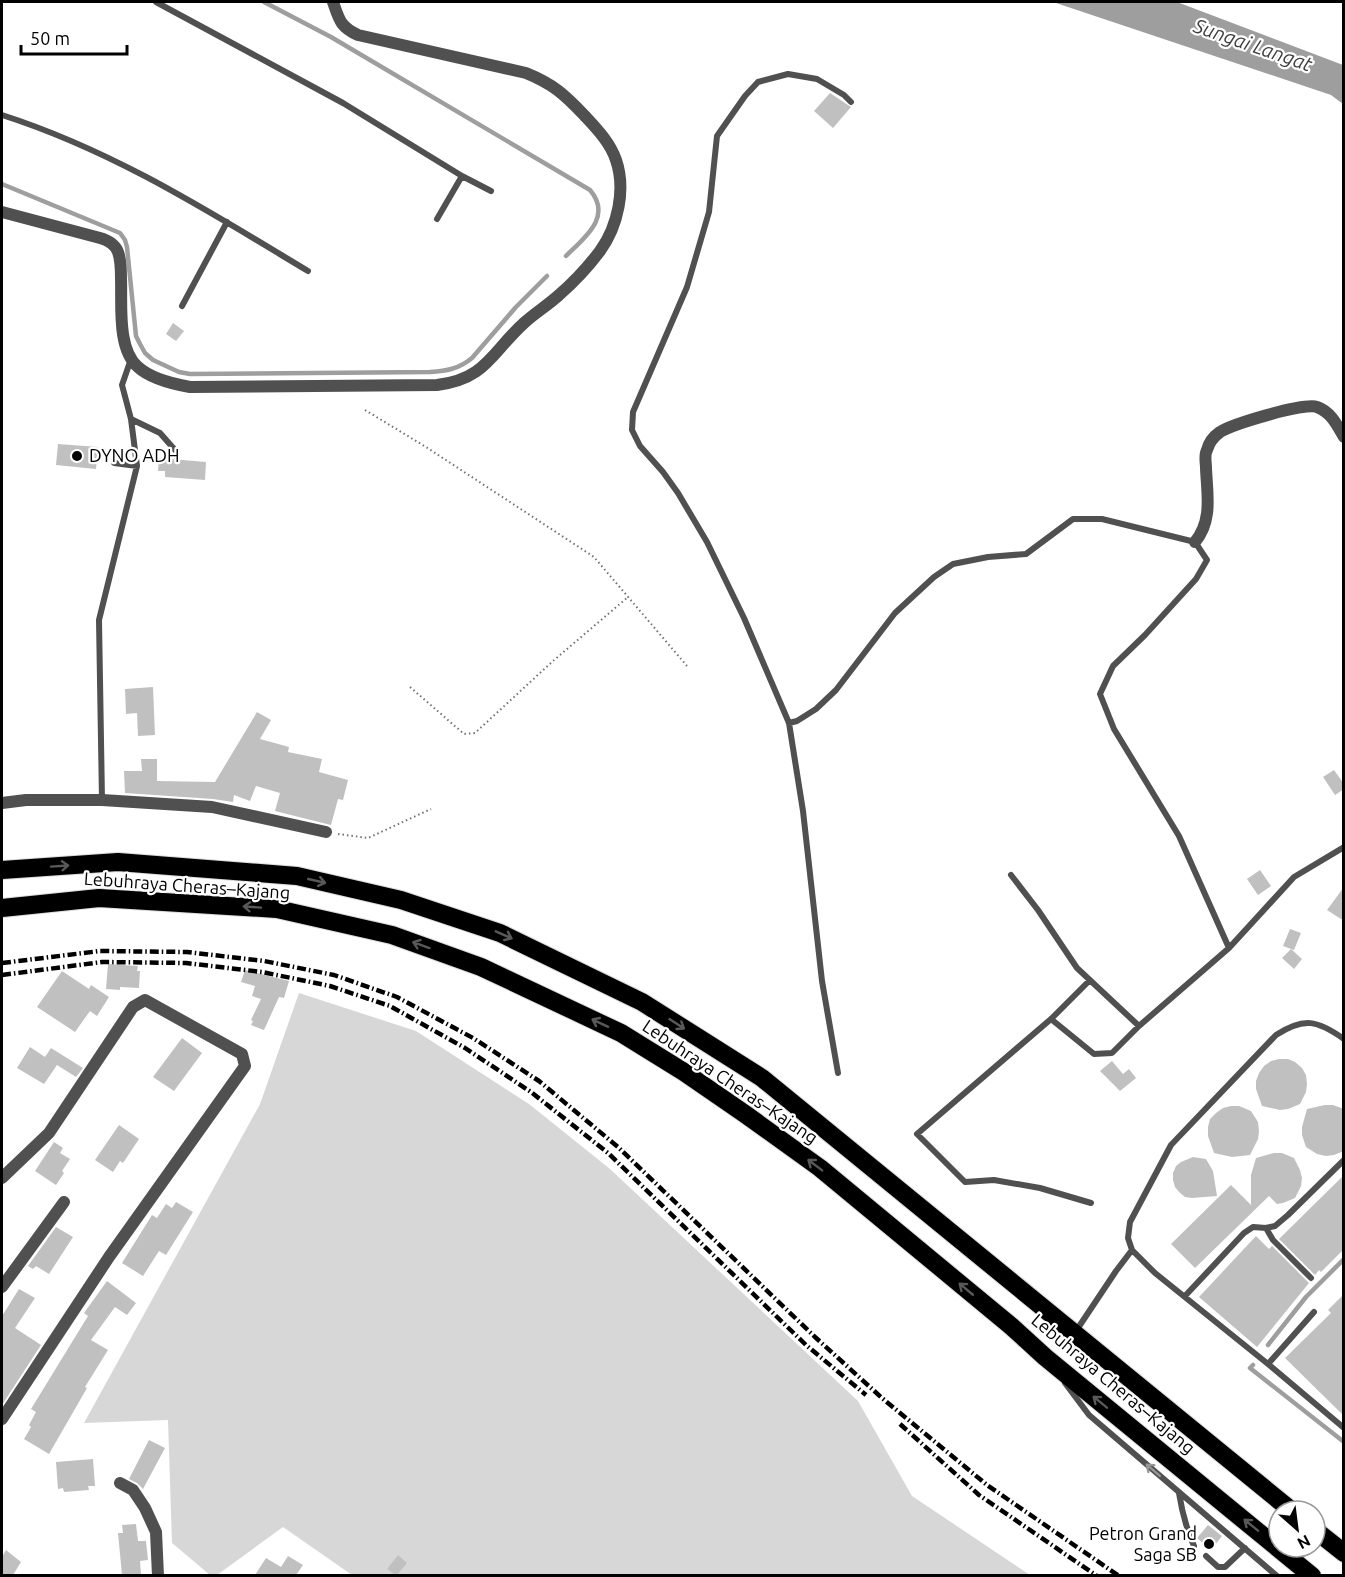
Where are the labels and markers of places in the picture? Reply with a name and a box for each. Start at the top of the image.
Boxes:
place label: DYNO ADH [89,445,179,465]
marker: DYNO ADH [70,449,84,463]
place label: Petron Grand Saga SB [1089,1523,1197,1564]
marker: Petron Grand Saga SB [1202,1537,1216,1551]

